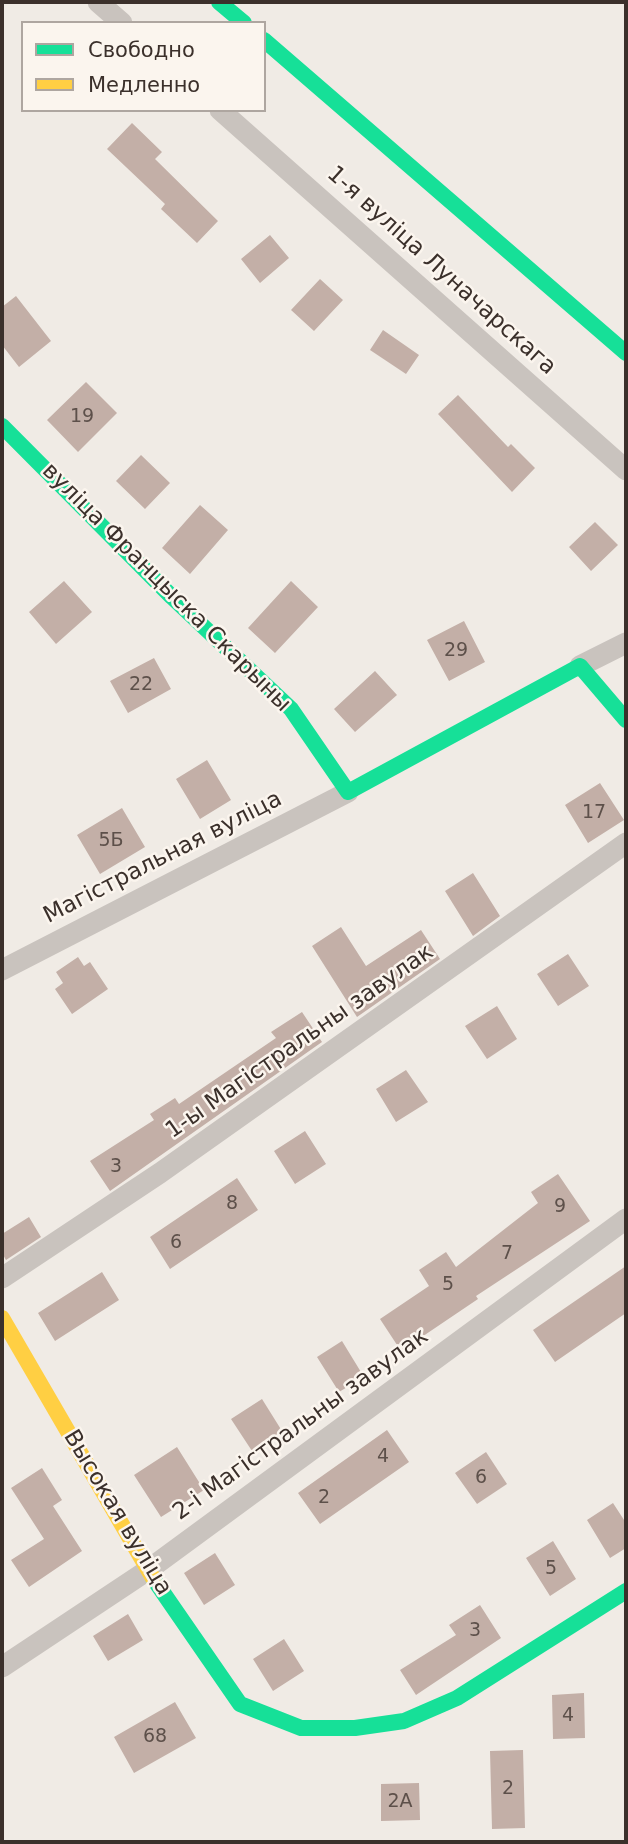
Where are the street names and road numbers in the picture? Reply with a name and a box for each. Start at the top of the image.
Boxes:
street label: 1-я вуліца Луначарскага [321,161,561,381]
street label: вуліца Францыска Скарыны [36,458,296,718]
street label: Магістральная вуліца [39,786,287,930]
street label: 1-ы Магістральны завулак [161,939,439,1145]
street label: 2-і Магістральны завулак [168,1323,434,1527]
street label: Высокая вуліца [57,1425,177,1601]

